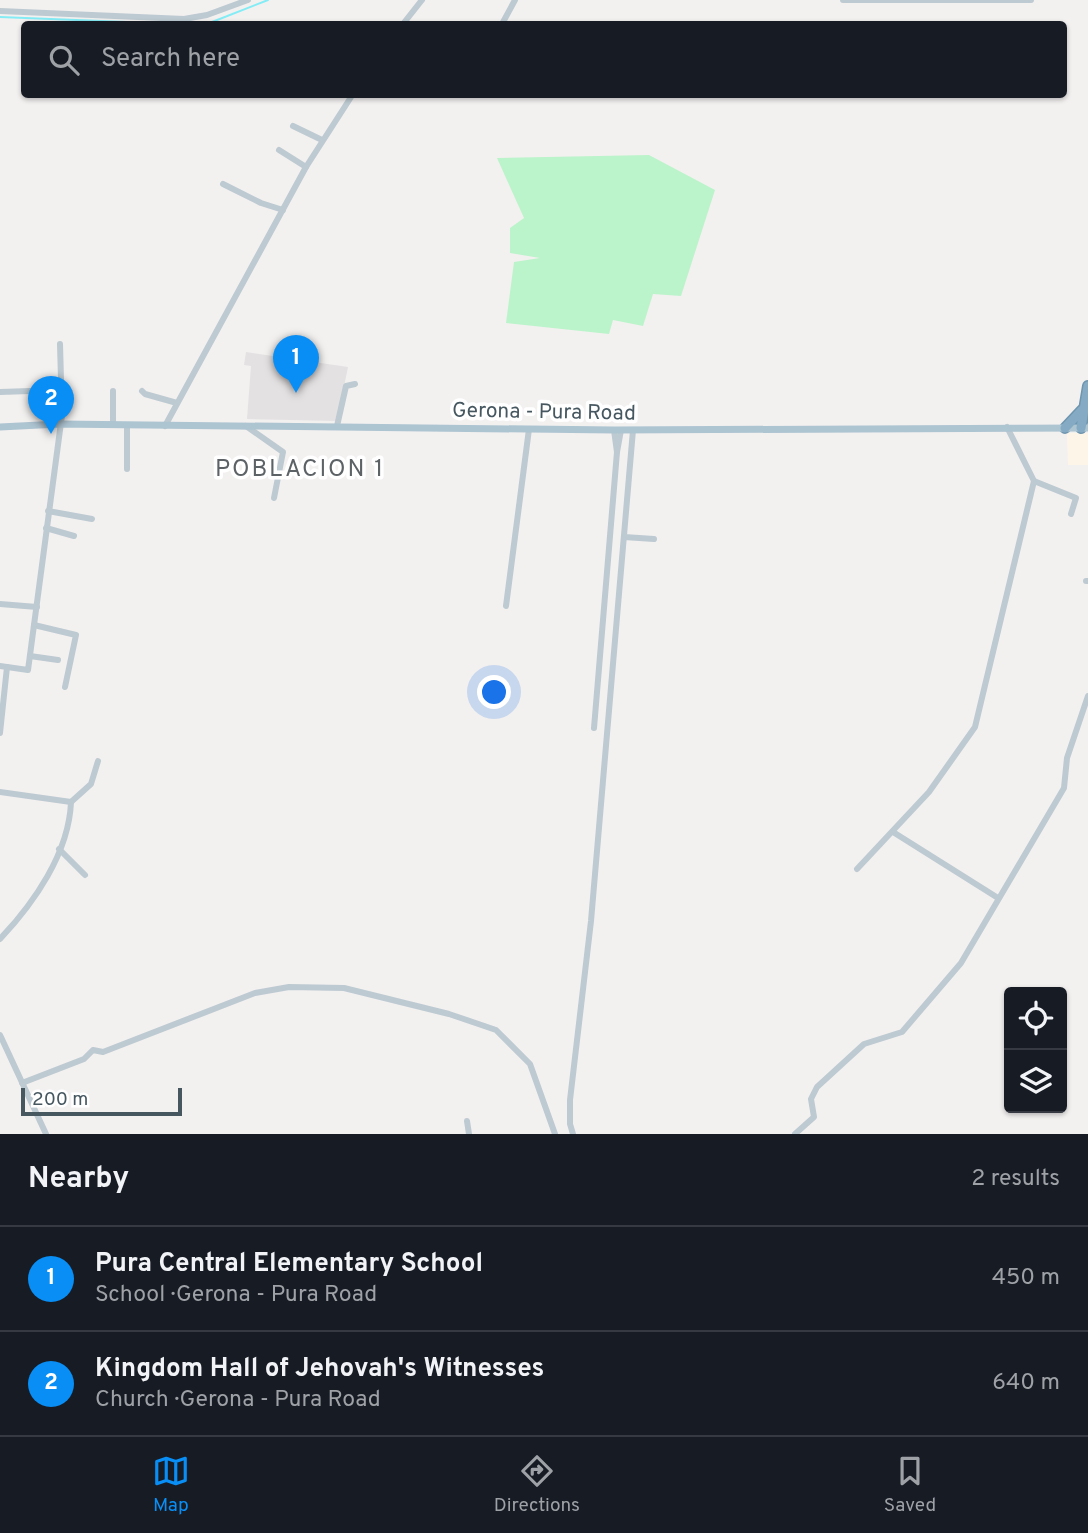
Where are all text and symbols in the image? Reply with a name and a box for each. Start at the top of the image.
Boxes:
search box [21,21,1067,98]
icon: search [45,41,83,79]
text: Search here [101,43,240,76]
pin: 1 [273,335,319,393]
pin: 2 [28,376,74,434]
street label: Gerona - Pura Road [452,397,636,428]
district label: POBLACION 1 [215,455,385,485]
your location [477,675,511,709]
map controls [1004,987,1067,1113]
button: locate [1004,987,1067,1050]
button: layers [1004,1050,1067,1113]
scale bar [21,1085,182,1117]
text: 200 m [32,1088,88,1112]
text: Nearby [28,1161,129,1198]
text: 2 results [971,1165,1060,1194]
text: Pura Central Elementary School [95,1248,483,1281]
text: 1 [46,1264,56,1293]
text: 450 m [992,1264,1060,1293]
text: School · Gerona - Pura Road [95,1281,377,1310]
text: Kingdom Hall of Jehovah's Witnesses [95,1353,544,1386]
text: 2 [44,1369,58,1398]
text: 640 m [992,1369,1060,1398]
text: Church · Gerona - Pura Road [95,1386,381,1415]
tab: Map [152,1452,190,1518]
tab: Directions [494,1452,580,1518]
tab: Saved [884,1452,936,1518]

